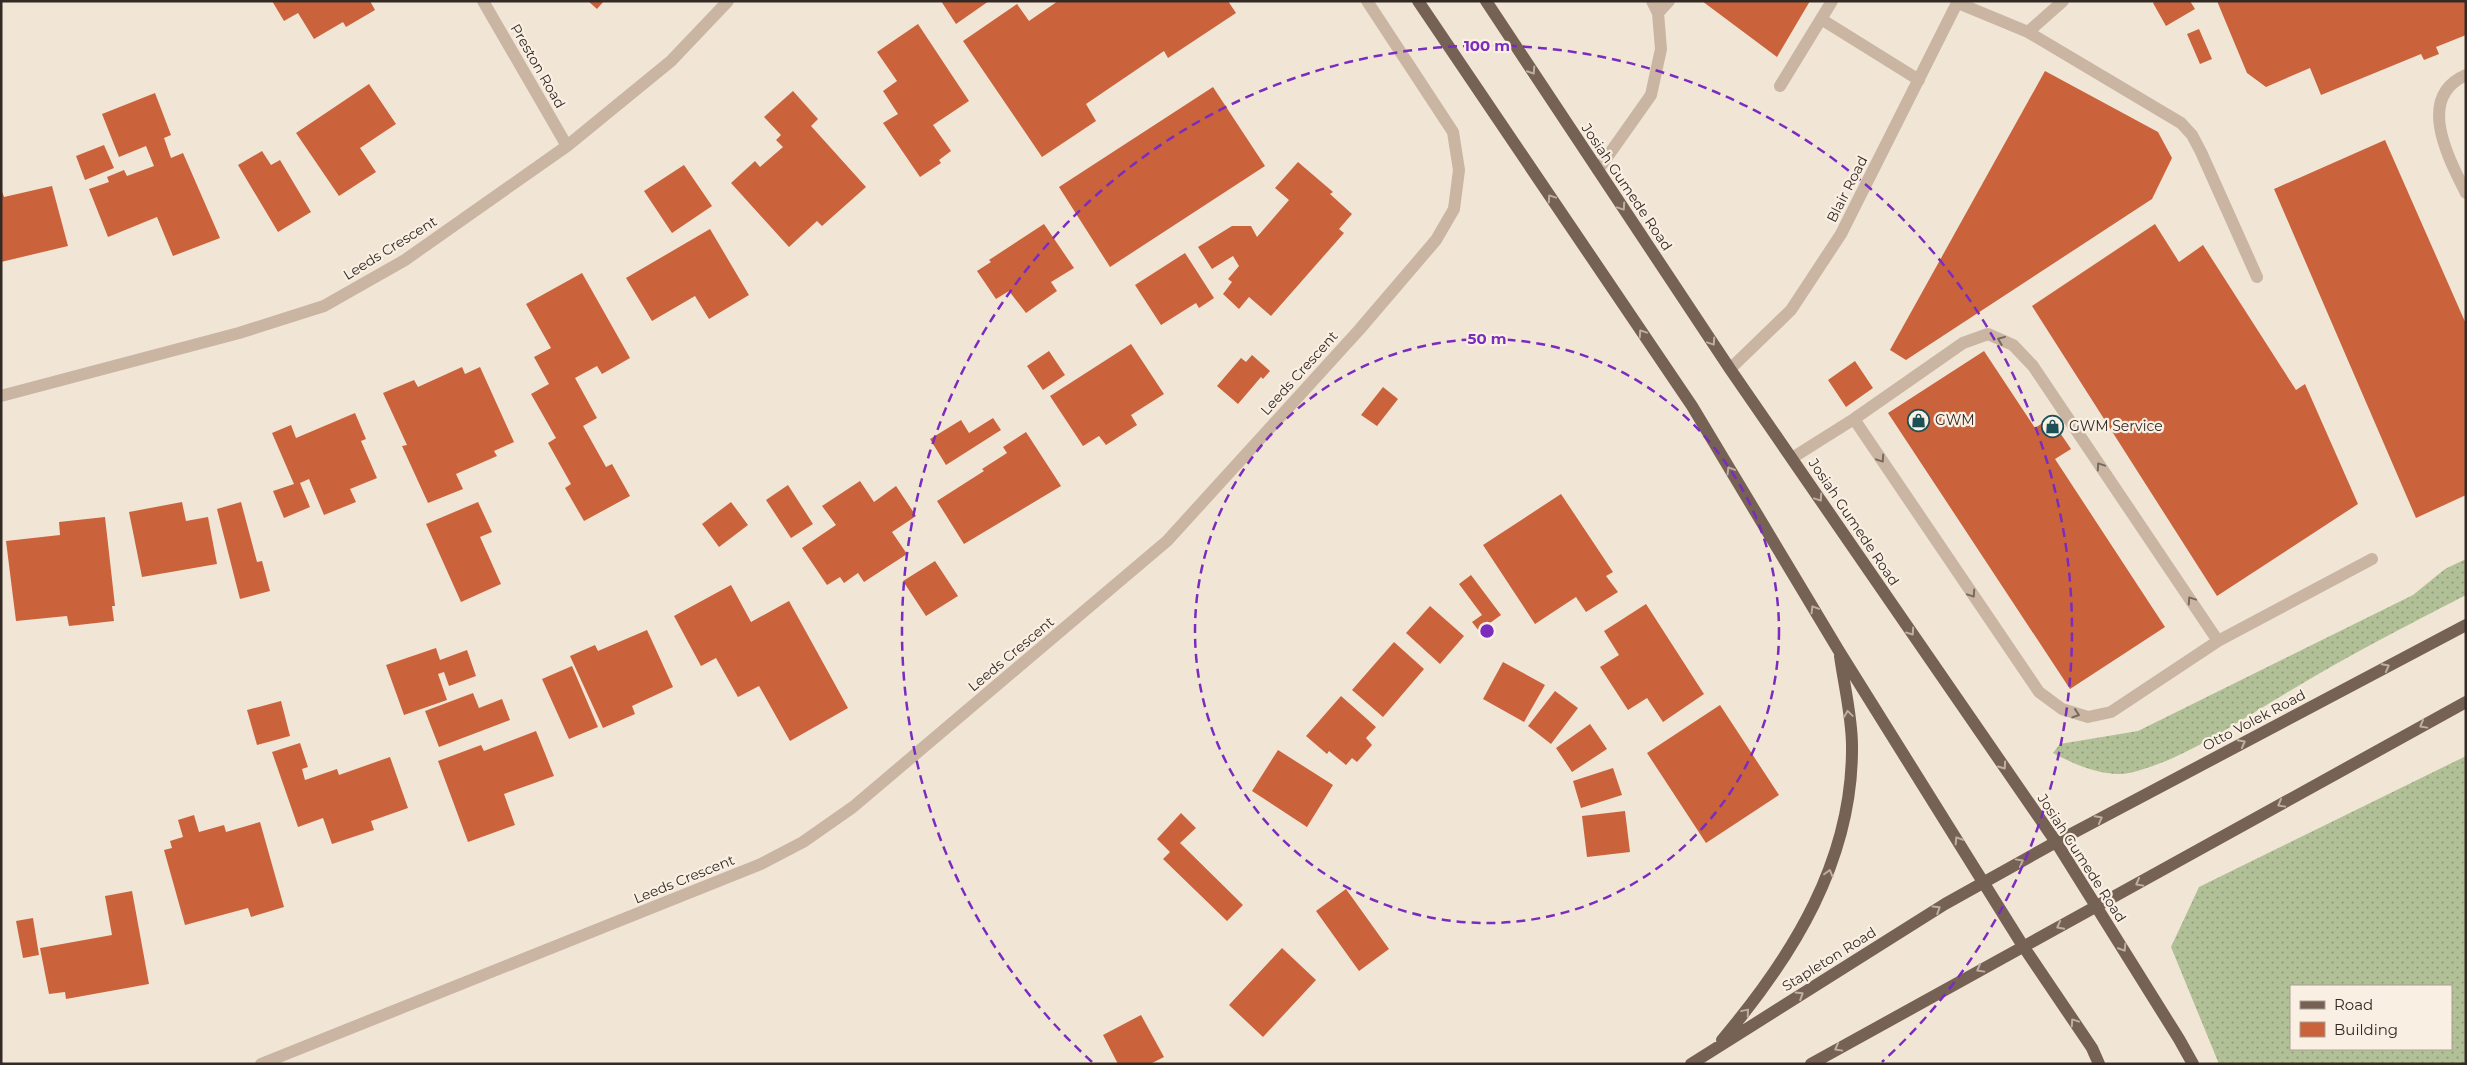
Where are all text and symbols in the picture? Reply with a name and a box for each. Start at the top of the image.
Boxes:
street label: Preston Road [507,21,569,111]
text: 100 m [1464,36,1510,55]
one-way arrow [1526,65,1535,75]
street label: Josiah Gumede Road [1577,119,1676,254]
street label: Blair Road [1823,153,1871,225]
one-way arrow [1548,195,1558,204]
one-way arrow [1616,201,1625,210]
street label: Leeds Crescent [340,212,440,284]
street label: Leeds Crescent [1256,327,1342,419]
text: 50 m [1467,329,1507,348]
one-way arrow [1639,329,1649,338]
one-way arrow [1997,335,2006,346]
one-way arrow [1706,336,1715,346]
shop icon: GWM [1907,408,1931,432]
place label: GWM [1935,411,1975,429]
shop icon: GWM Service [2041,414,2065,438]
place label: GWM Service [2069,417,2163,435]
one-way arrow [1875,453,1884,463]
street label: Josiah Gumede Road [1804,454,1903,589]
one-way arrow [2097,462,2106,471]
one-way arrow [1727,466,1737,475]
one-way arrow [1813,492,1822,502]
one-way arrow [1966,588,1975,597]
one-way arrow [2188,597,2197,606]
one-way arrow [1810,606,1820,615]
street label: Leeds Crescent [964,612,1058,695]
centre of rings [1478,622,1496,640]
one-way arrow [1905,626,1914,636]
one-way arrow [2381,663,2390,673]
street label: Otto Volek Road [2200,685,2308,755]
one-way arrow [2072,708,2080,718]
one-way arrow [1843,710,1854,718]
one-way arrow [2419,719,2428,729]
one-way arrow [2237,739,2246,749]
one-way arrow [1997,760,2006,770]
street label: Josiah Gumede Road [2033,790,2130,926]
one-way arrow [2277,798,2286,808]
one-way arrow [2094,815,2103,825]
one-way arrow [1955,837,1965,846]
street label: Leeds Crescent [631,850,737,907]
one-way arrow [2015,858,2024,868]
one-way arrow [1823,869,1834,878]
one-way arrow [2135,877,2144,887]
one-way arrow [1932,905,1941,915]
one-way arrow [2056,920,2065,930]
street label: Stapleton Road [1778,923,1880,995]
one-way arrow [2116,942,2126,951]
one-way arrow [1977,963,1986,973]
legend [2290,985,2452,1050]
one-way arrow [1795,992,1804,1002]
text: Road [2334,995,2373,1014]
one-way arrow [1740,1009,1749,1018]
one-way arrow [2071,1018,2081,1027]
text: Building [2334,1020,2398,1039]
one-way arrow [1835,1042,1844,1052]

